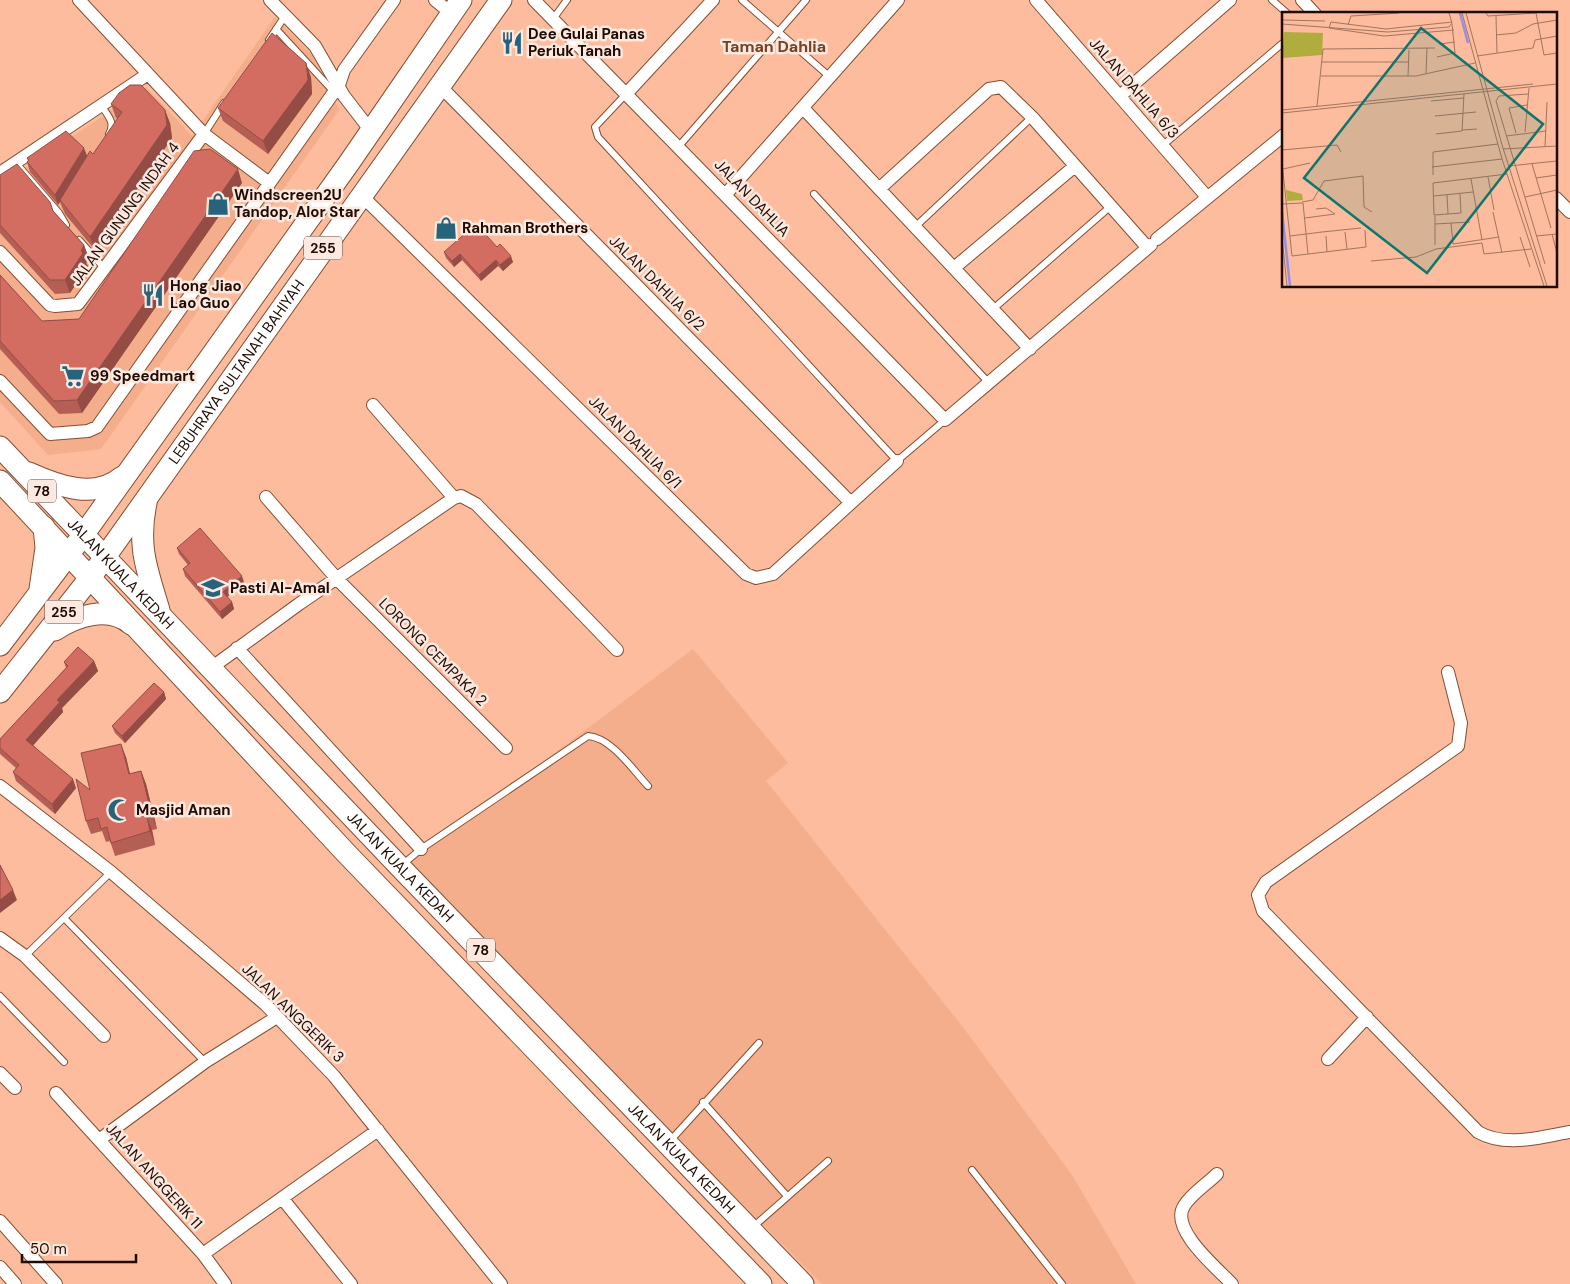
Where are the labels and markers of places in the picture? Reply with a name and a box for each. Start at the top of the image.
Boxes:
place label: Dee Gulai Panas Periuk Tanah [528,24,645,61]
restaurant icon: Dee Gulai Panas Periuk Tanah [499,30,525,56]
place label: Windscreen2U Tandop, Alor Star [234,185,360,222]
shop icon: Windscreen2U Tandop, Alor Star [205,191,231,217]
shop icon: Rahman Brothers [433,215,459,241]
place label: Rahman Brothers [462,218,588,238]
place label: Hong Jiao Lao Guo [170,276,242,313]
restaurant icon: Hong Jiao Lao Guo [140,282,166,308]
supermarket icon: 99 Speedmart [60,363,86,389]
place label: 99 Speedmart [90,366,195,386]
school or university icon: Pasti Al-Amal [200,575,226,601]
place label: Pasti Al-Amal [230,578,330,598]
mosque icon: Masjid Aman [106,797,132,823]
place label: Masjid Aman [136,800,230,820]

